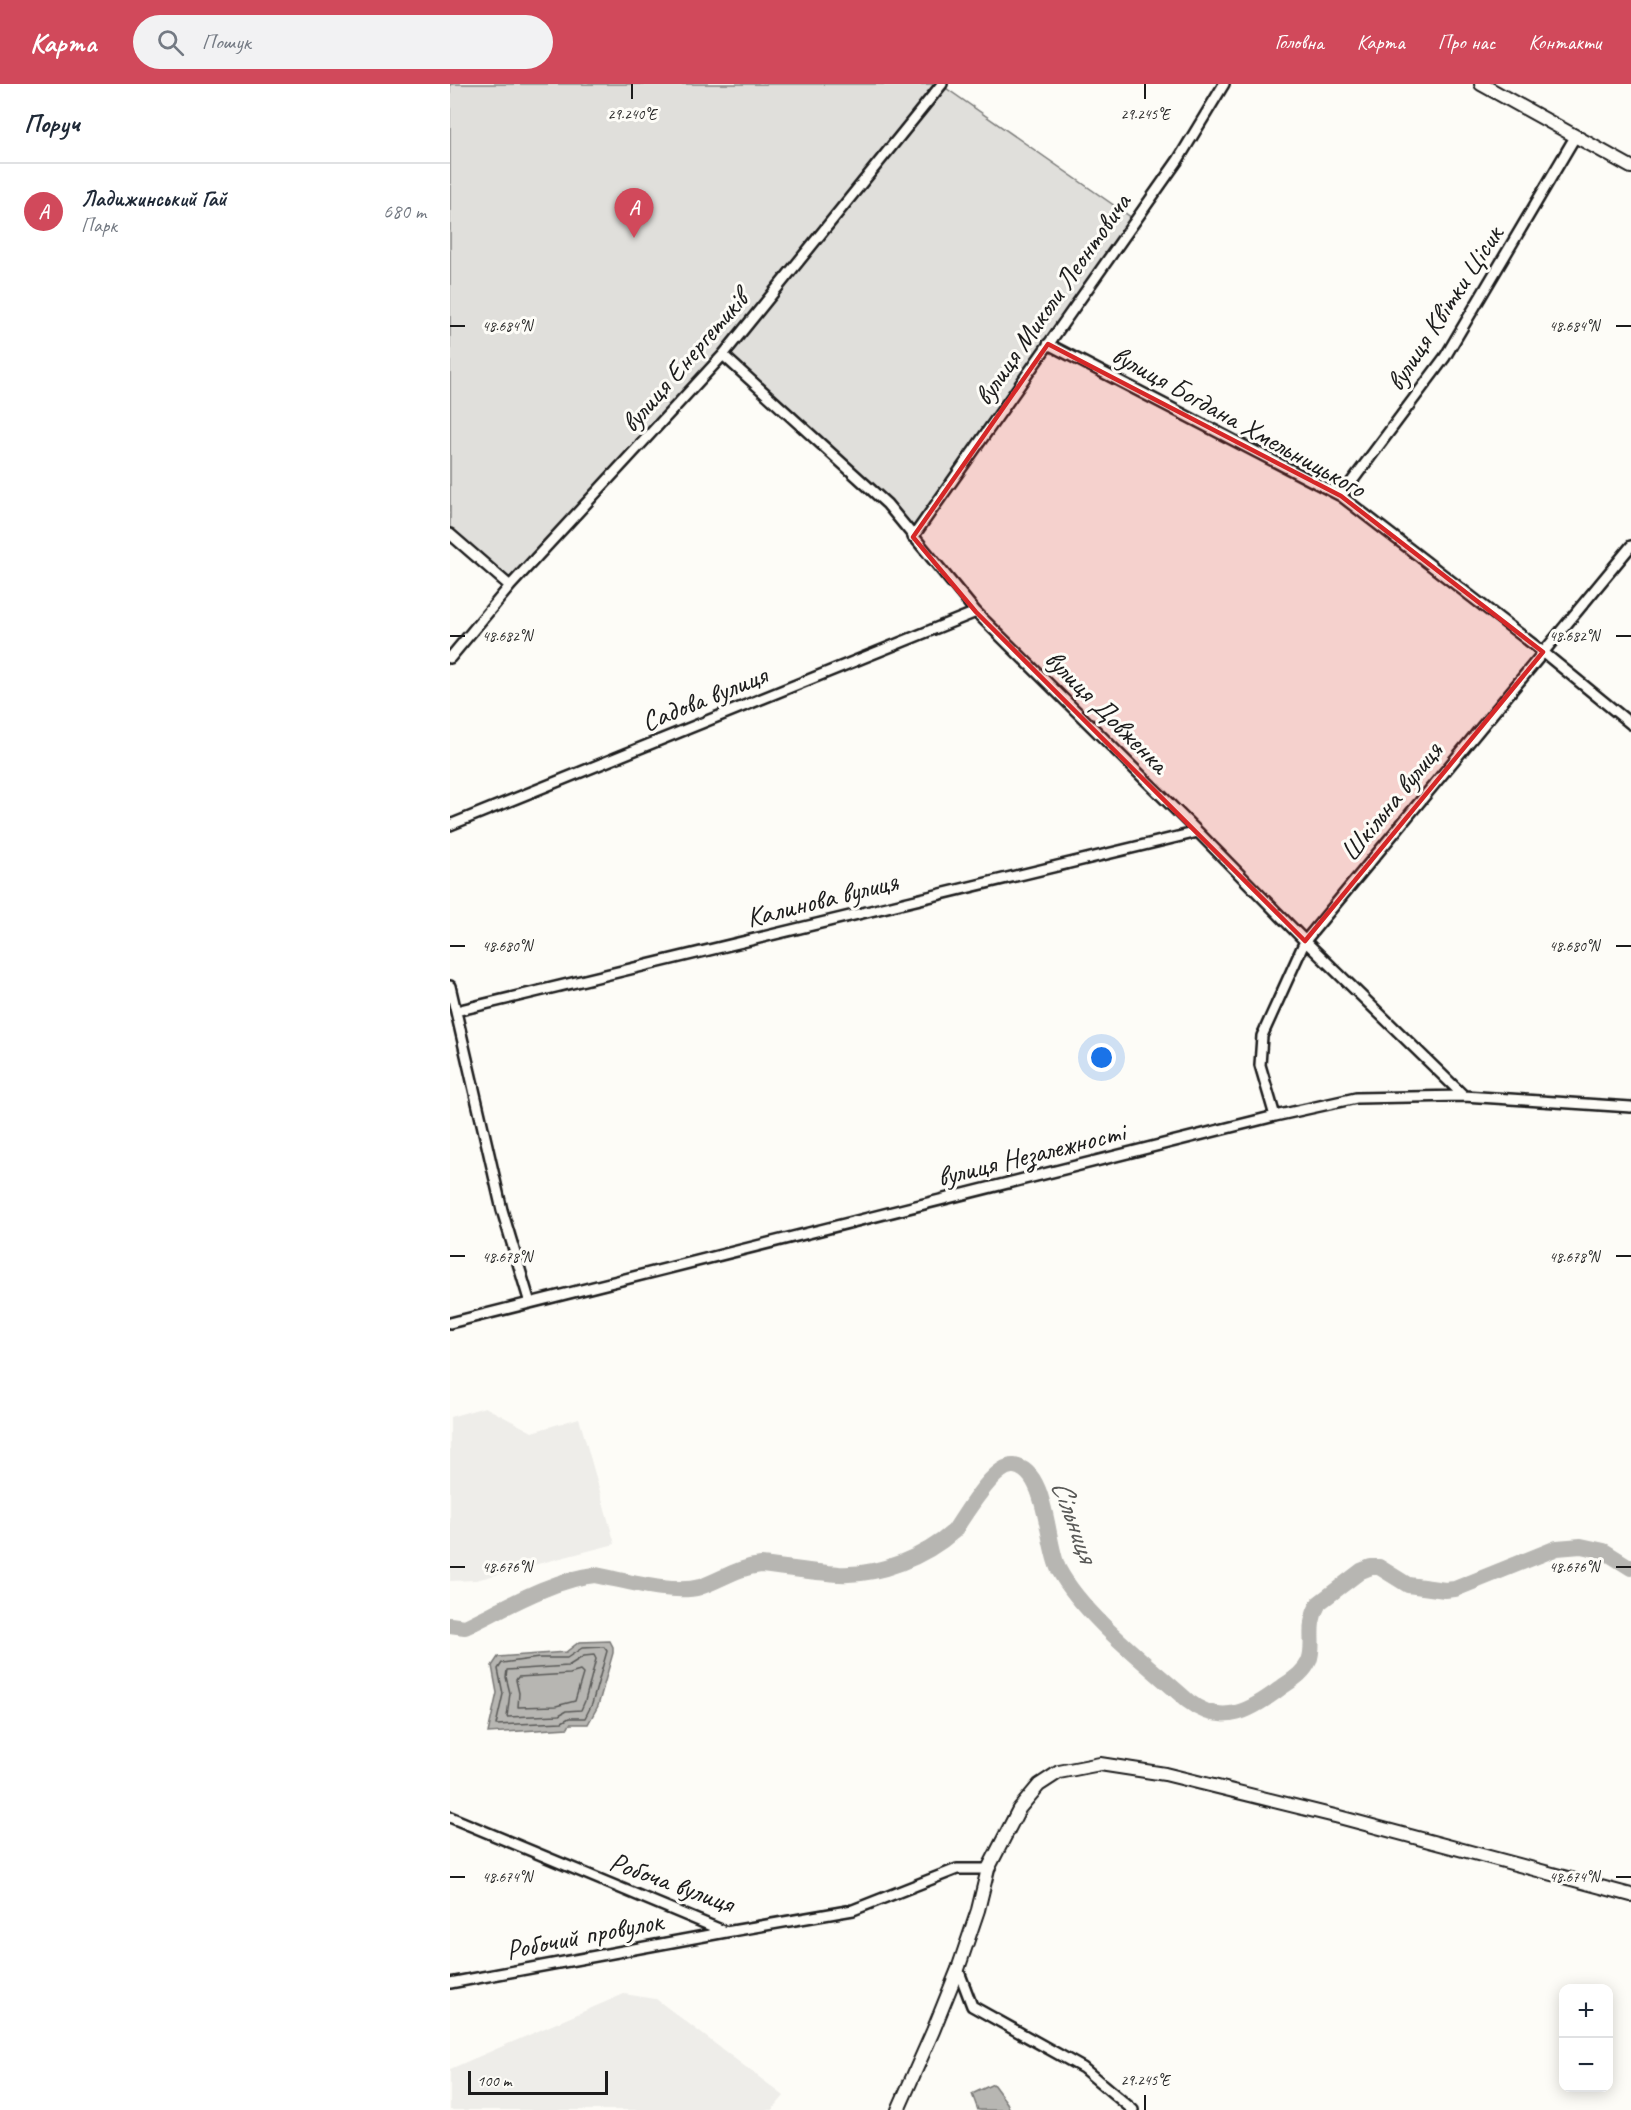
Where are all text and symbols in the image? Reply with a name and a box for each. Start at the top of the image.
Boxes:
search box [133,15,553,69]
text: Карта [30,25,97,60]
icon: search [154,26,187,59]
text: Пошук [202,28,251,56]
text: Головна [1275,29,1324,55]
text: Карта [1357,29,1405,55]
text: Про нас [1438,29,1495,55]
text: Контакти [1528,29,1601,55]
text: 29.240°E [608,105,659,124]
text: 29.245°E [1121,105,1172,124]
text: Поруч [24,107,80,140]
text: Ладижинський Гай [81,185,227,213]
street label: вулиця Миколи Леонтовича [966,185,1139,412]
pin: A [614,188,654,238]
text: A [38,199,49,224]
text: 680 m [383,199,426,224]
text: Парк [81,213,117,238]
street label: вулиця Квітки Цісик [1378,217,1512,397]
street label: вулиця Енергетиків [613,278,760,439]
text: 48.684°N [482,317,535,336]
text: 48.684°N [1549,317,1602,336]
street label: вулиця Богдана Хмельницького [1106,337,1374,506]
text: 48.682°N [482,627,535,646]
text: 48.682°N [1549,627,1602,646]
street label: вулиця Довженка [1038,642,1178,782]
street label: Садова вулиця [636,656,774,739]
street label: Шкільна вулиця [1332,733,1450,868]
street label: Калинова вулиця [743,863,902,935]
text: 48.680°N [482,937,535,956]
text: 48.680°N [1549,937,1602,956]
your location [1087,1043,1116,1072]
street label: вулиця Незалежності [934,1113,1132,1195]
text: 48.678°N [482,1248,535,1267]
text: 48.678°N [1549,1248,1602,1267]
water label: Сільниця [1043,1474,1109,1570]
text: 48.676°N [482,1558,535,1577]
text: 48.676°N [1549,1558,1602,1577]
street label: Робоча вулиця [605,1843,741,1921]
text: 48.674°N [482,1868,535,1887]
text: 48.674°N [1549,1868,1602,1887]
street label: Робочий провулок [503,1902,668,1967]
map controls [1559,1984,1613,2092]
button: + [1559,1984,1613,2038]
button: − [1559,2038,1613,2092]
scale bar [468,2068,608,2096]
text: 100 m [477,2071,511,2091]
text: 29.245°E [1121,2071,1172,2090]

